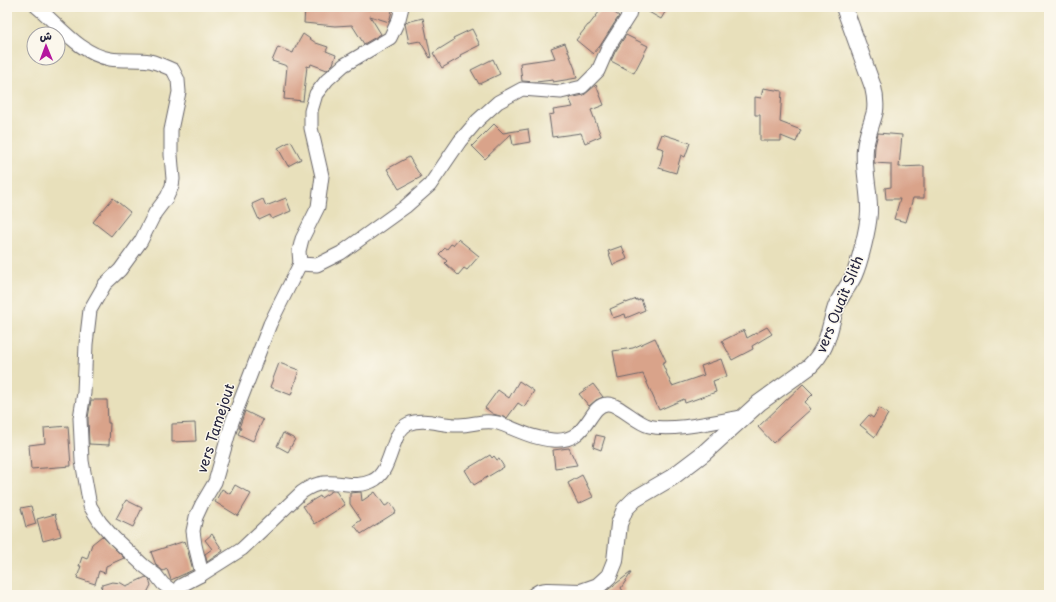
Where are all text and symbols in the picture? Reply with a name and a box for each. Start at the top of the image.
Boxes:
north arrow [26,26,66,66]
text: ش [40,27,52,44]
street label: vers Ouaït Slith [810,252,868,356]
street label: vers Tamejout [191,380,240,475]

